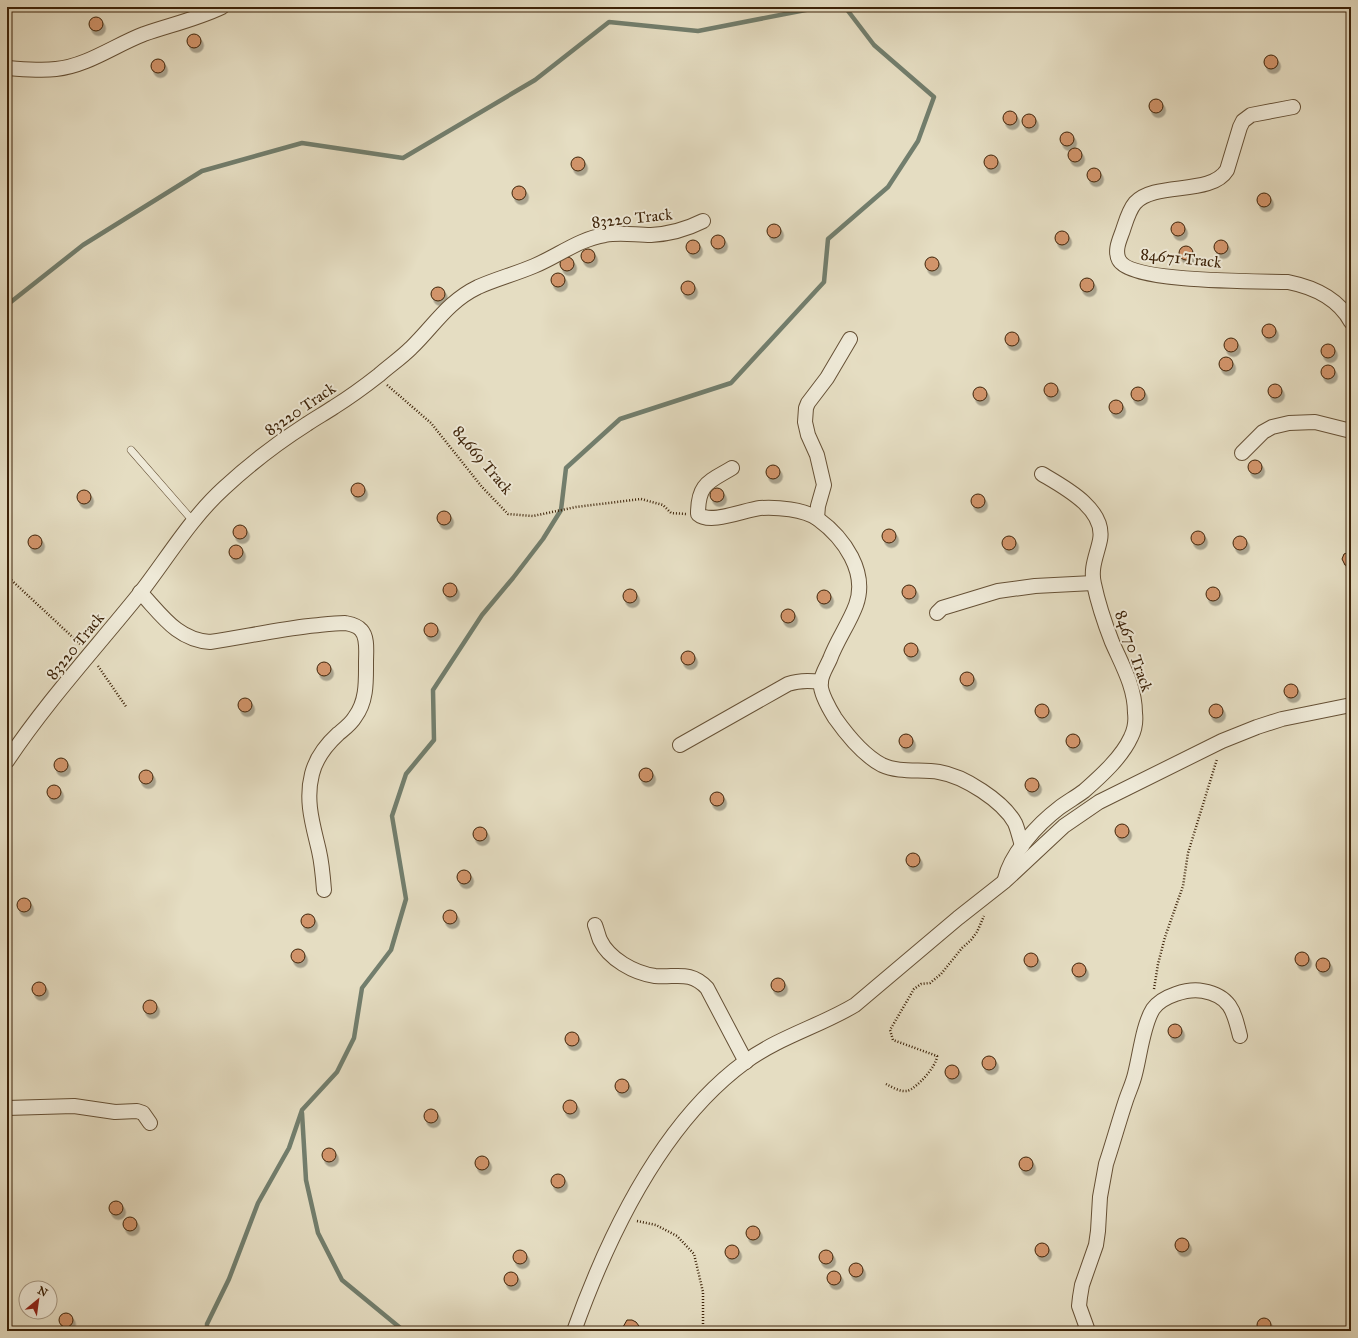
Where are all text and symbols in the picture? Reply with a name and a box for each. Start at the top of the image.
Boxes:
street label: 83220 Track [591,204,674,232]
street label: 84671 Track [1140,244,1223,272]
street label: 83220 Track [261,378,339,439]
street label: 84669 Track [449,422,517,498]
street label: 83220 Track [42,608,108,683]
street label: 84670 Track [1111,608,1157,695]
north arrow [18,1280,58,1320]
text: N [35,1284,50,1300]

